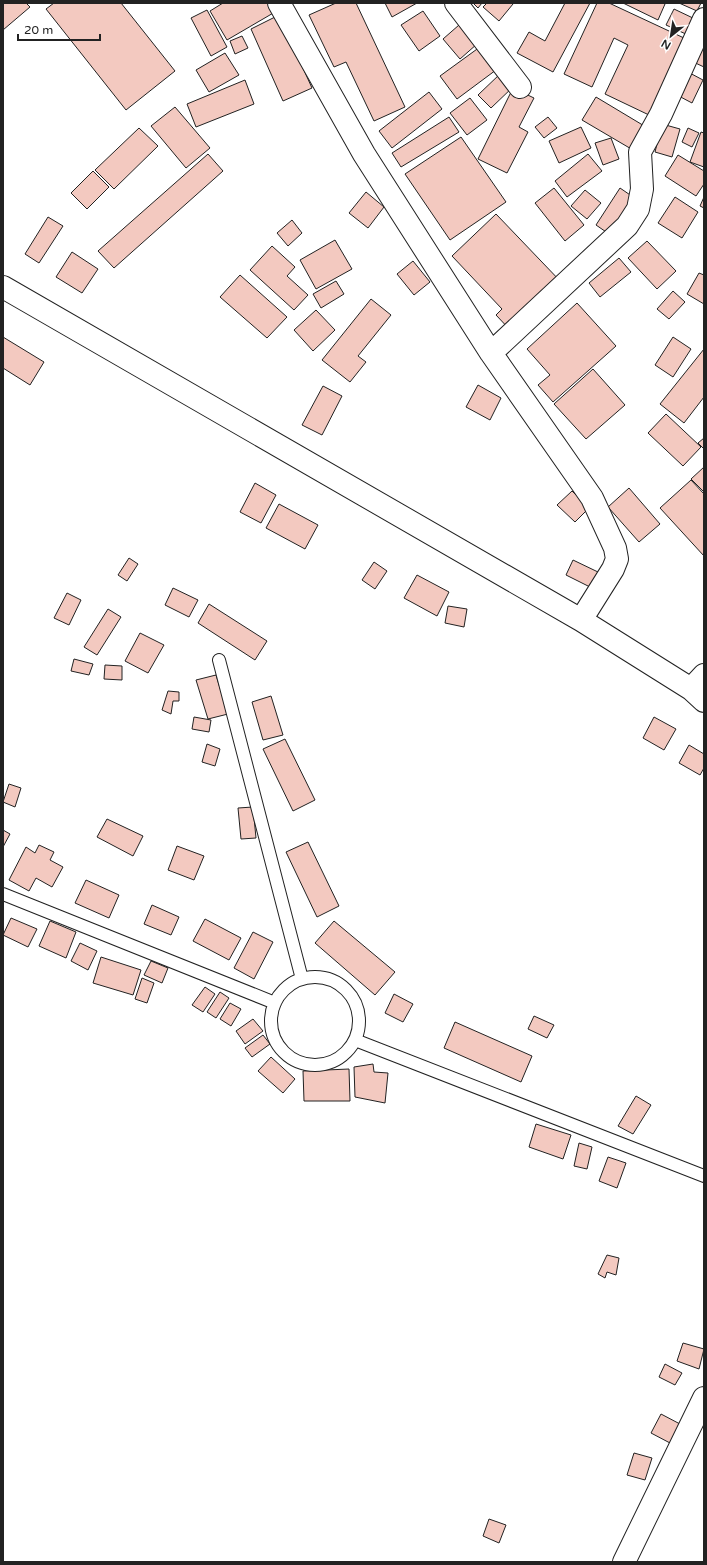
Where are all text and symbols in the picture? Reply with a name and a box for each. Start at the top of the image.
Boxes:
scale bar [18,16,100,42]
north arrow [651,16,691,56]
text: 20 m [24,23,53,37]
text: N [659,36,673,52]

